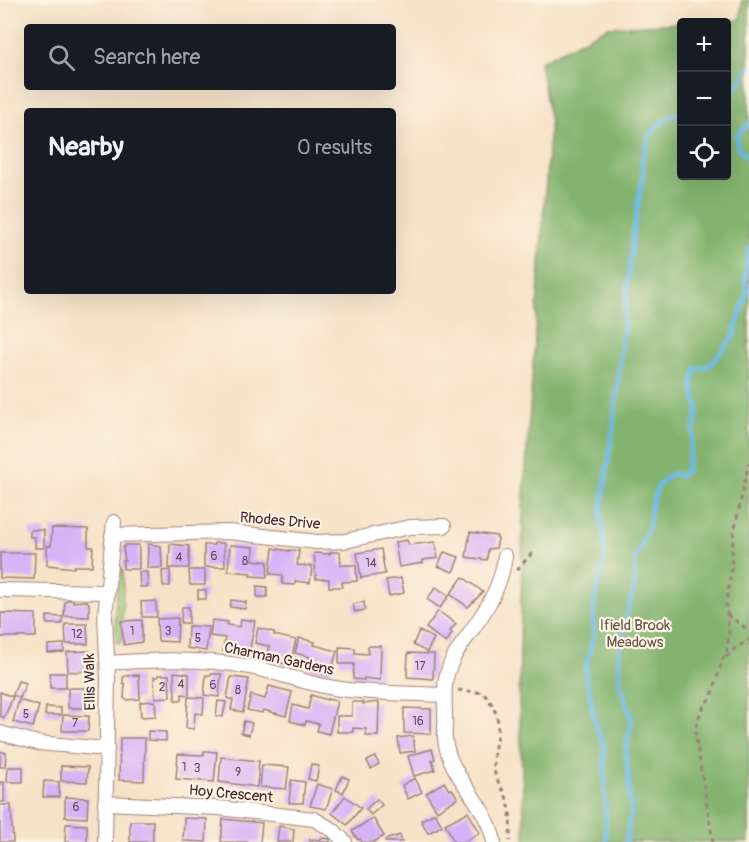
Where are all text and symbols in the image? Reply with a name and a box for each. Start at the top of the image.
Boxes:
map controls [677,18,731,180]
button: + [677,18,731,72]
search box [24,24,396,90]
icon: search [45,41,78,74]
text: Search here [93,43,200,71]
button: − [677,72,731,126]
button: locate [677,126,731,180]
text: Nearby [48,131,124,163]
text: 0 results [297,135,372,160]
street label: Rhodes Drive [239,508,322,534]
house number: 6 [211,549,218,564]
house number: 4 [176,550,183,565]
house number: 8 [242,554,248,569]
house number: 14 [365,556,377,571]
park label: Ifield Brook Meadows [600,616,671,652]
house number: 1 [130,624,134,639]
house number: 3 [165,624,172,639]
house number: 12 [71,627,83,642]
house number: 5 [195,631,201,646]
street label: Charman Gardens [222,638,336,680]
street label: Ellis Walk [80,653,100,711]
house number: 17 [414,659,426,674]
house number: 4 [178,677,185,692]
house number: 6 [210,678,217,693]
house number: 2 [159,680,166,695]
house number: 8 [235,683,241,698]
house number: 5 [23,707,29,722]
house number: 16 [412,714,424,729]
house number: 7 [72,716,79,731]
house number: 1 [182,760,186,775]
house number: 3 [194,761,201,776]
house number: 9 [235,765,241,780]
street label: Hoy Crescent [188,781,275,807]
house number: 6 [73,800,80,815]

